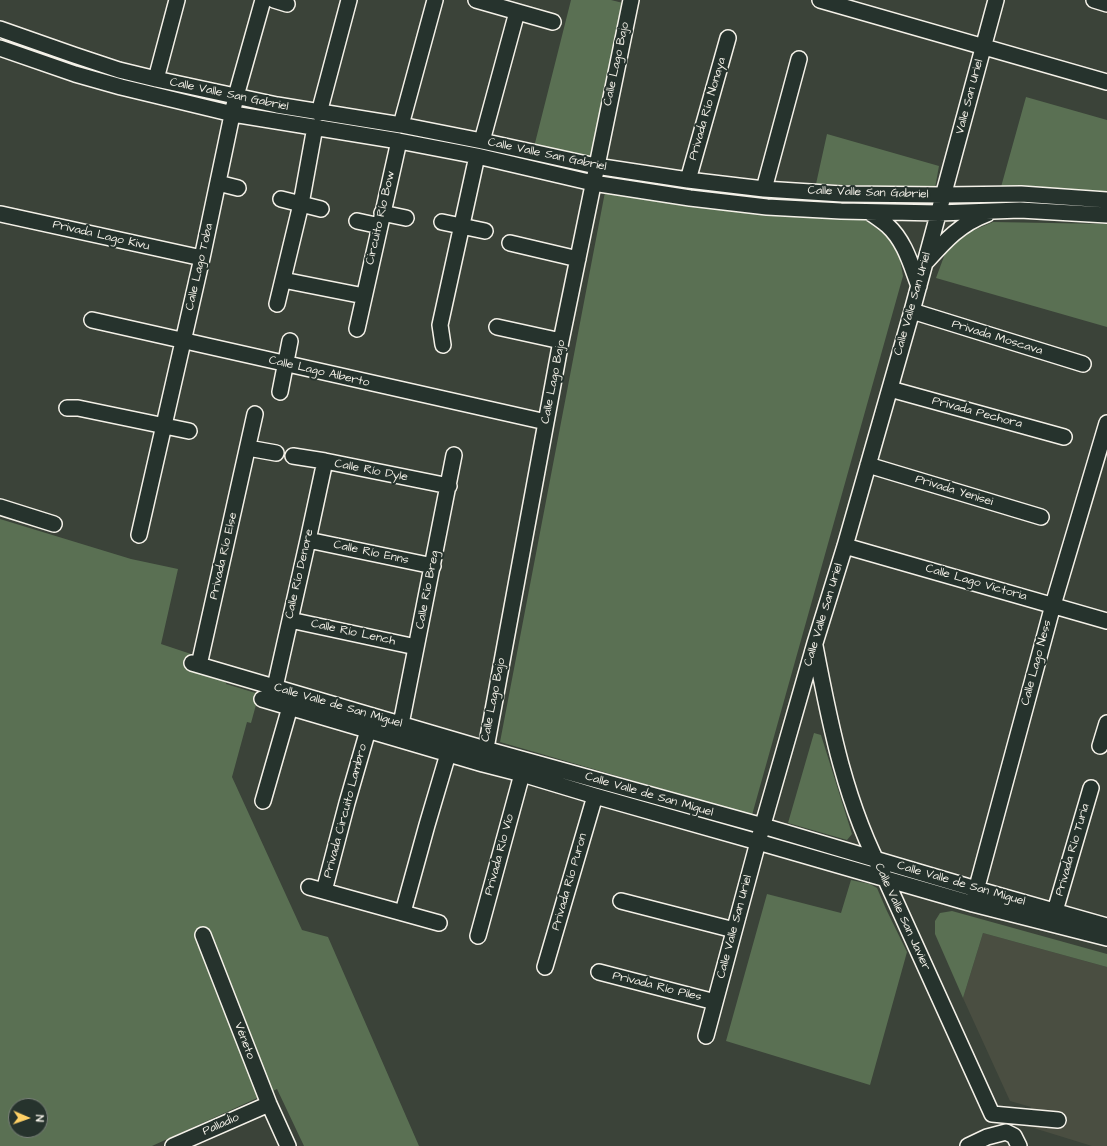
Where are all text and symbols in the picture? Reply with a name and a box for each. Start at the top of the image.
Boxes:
street label: Calle Lago Bajo [601,21,633,107]
street label: Privada Río Nonaya [686,56,730,162]
street label: Valle San Uriel [953,58,987,136]
street label: Calle Valle San Gabriel [168,75,290,115]
street label: Calle Valle San Gabriel [486,135,608,175]
street label: Circuito Río Bow [363,170,399,266]
street label: Calle Valle San Gabriel [807,184,929,202]
street label: Privada Lago Kivu [51,218,151,254]
street label: Calle Lago Toba [183,222,217,312]
street label: Calle Valle San Uriel [891,251,935,357]
street label: Privada Moscava [950,317,1044,359]
street label: Calle Lago Bajo [539,339,569,425]
street label: Calle Lago Alberto [267,353,371,391]
street label: Privada Pechora [930,394,1024,432]
street label: Calle Río Dyle [333,457,409,485]
street label: Privada Yenisei [913,472,995,510]
street label: Privada Río Else [207,511,241,601]
street label: Calle Río Denore [283,528,317,620]
street label: Calle Río Enns [332,538,410,568]
street label: Calle Río Breg [413,550,443,630]
street label: Calle Valle San Uriel [802,562,846,668]
street label: Calle Lago Victoria [924,562,1028,604]
street label: Calle Río Lench [309,617,397,649]
street label: Calle Lago Ness [1019,619,1055,707]
street label: Calle Lago Bajo [479,657,509,743]
street label: Calle Valle de San Miguel [272,681,404,731]
street label: Privada Circuito Lambro [321,742,371,880]
street label: Calle Valle de San Miguel [583,770,715,820]
street label: Privada Río Turia [1053,802,1093,898]
street label: Privada Río Vío [482,813,518,897]
street label: Privada Río Puron [549,832,591,932]
street label: Calle Valle de San Miguel [895,859,1027,909]
street label: Calle Valle San Javier [871,861,933,973]
street label: Calle Valle San Uriel [714,874,756,980]
street label: Privada Río Piles [611,969,703,1005]
street label: Véneto [230,1021,258,1061]
north arrow [8,1098,48,1138]
street label: Palladio [201,1111,241,1139]
text: N [32,1115,47,1122]

